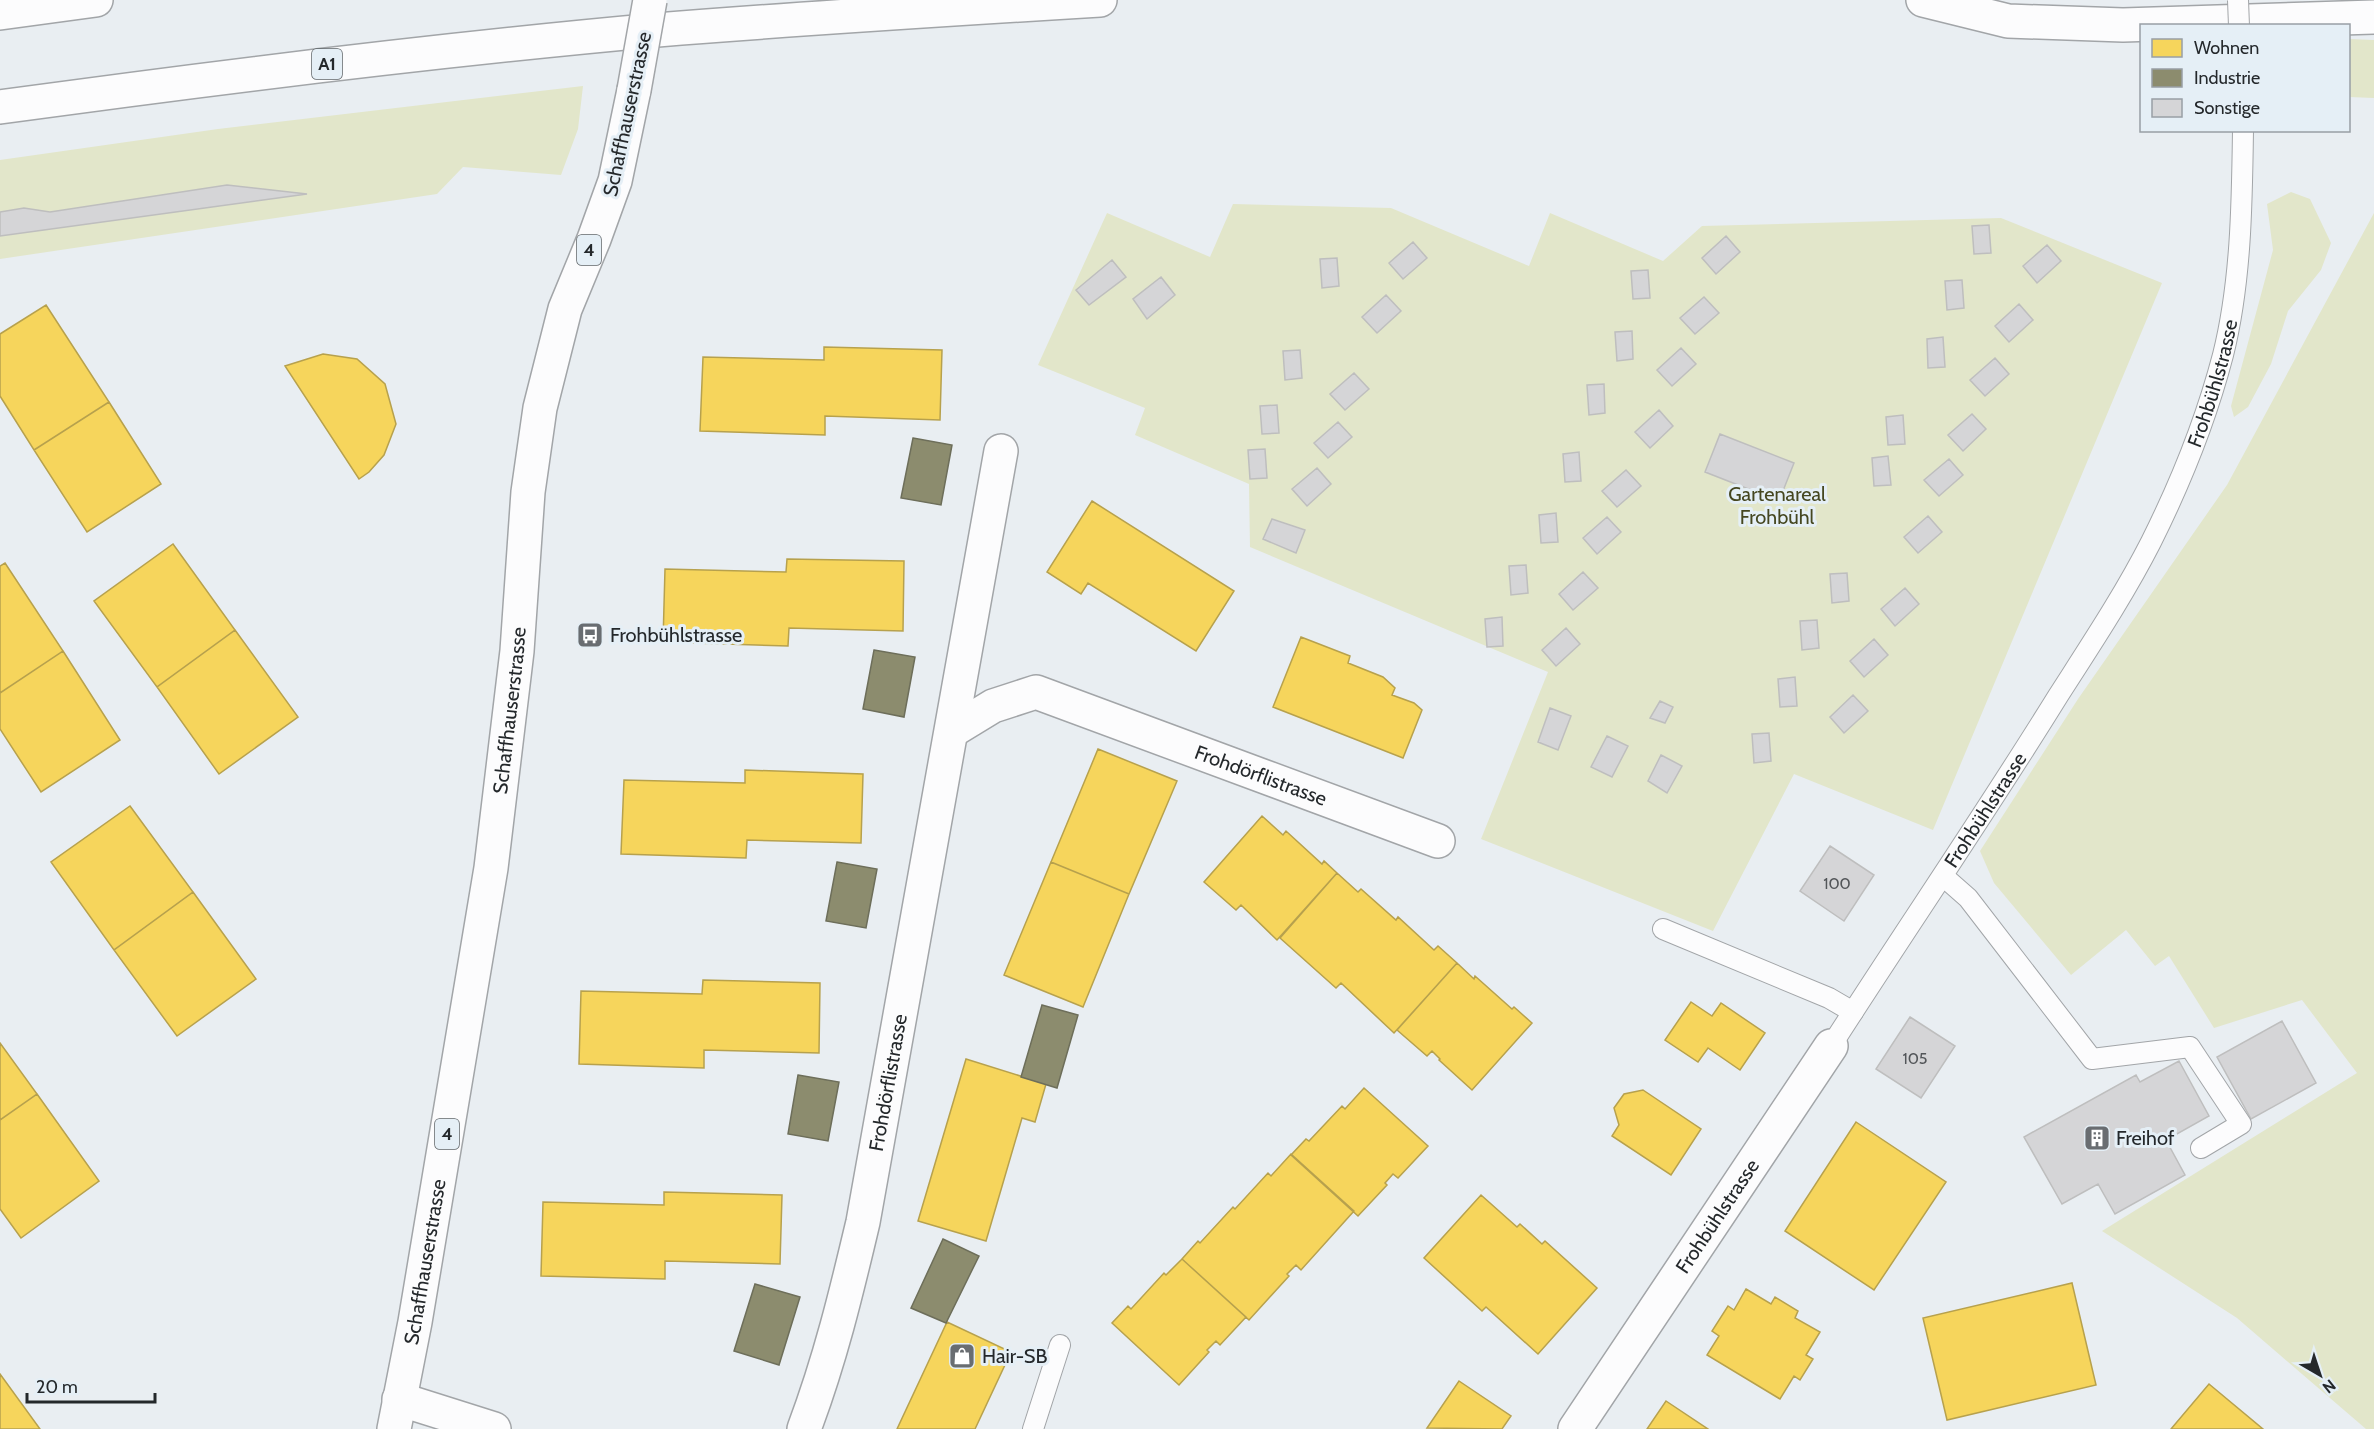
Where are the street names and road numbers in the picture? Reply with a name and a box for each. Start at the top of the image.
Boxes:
street label: Schaffhauserstrasse [598,29,656,199]
road number: A1 [312,49,342,79]
road number: 4 [577,235,601,265]
street label: Frohbühlstrasse [2182,317,2242,451]
street label: Schaffhauserstrasse [488,626,531,795]
street label: Frohdörflistrasse [1191,740,1330,811]
street label: Frohbühlstrasse [1939,748,2031,872]
street label: Frohdörflistrasse [864,1012,912,1153]
road number: 4 [435,1119,459,1149]
street label: Frohbühlstrasse [1671,1155,1764,1278]
street label: Schaffhauserstrasse [399,1177,451,1347]

